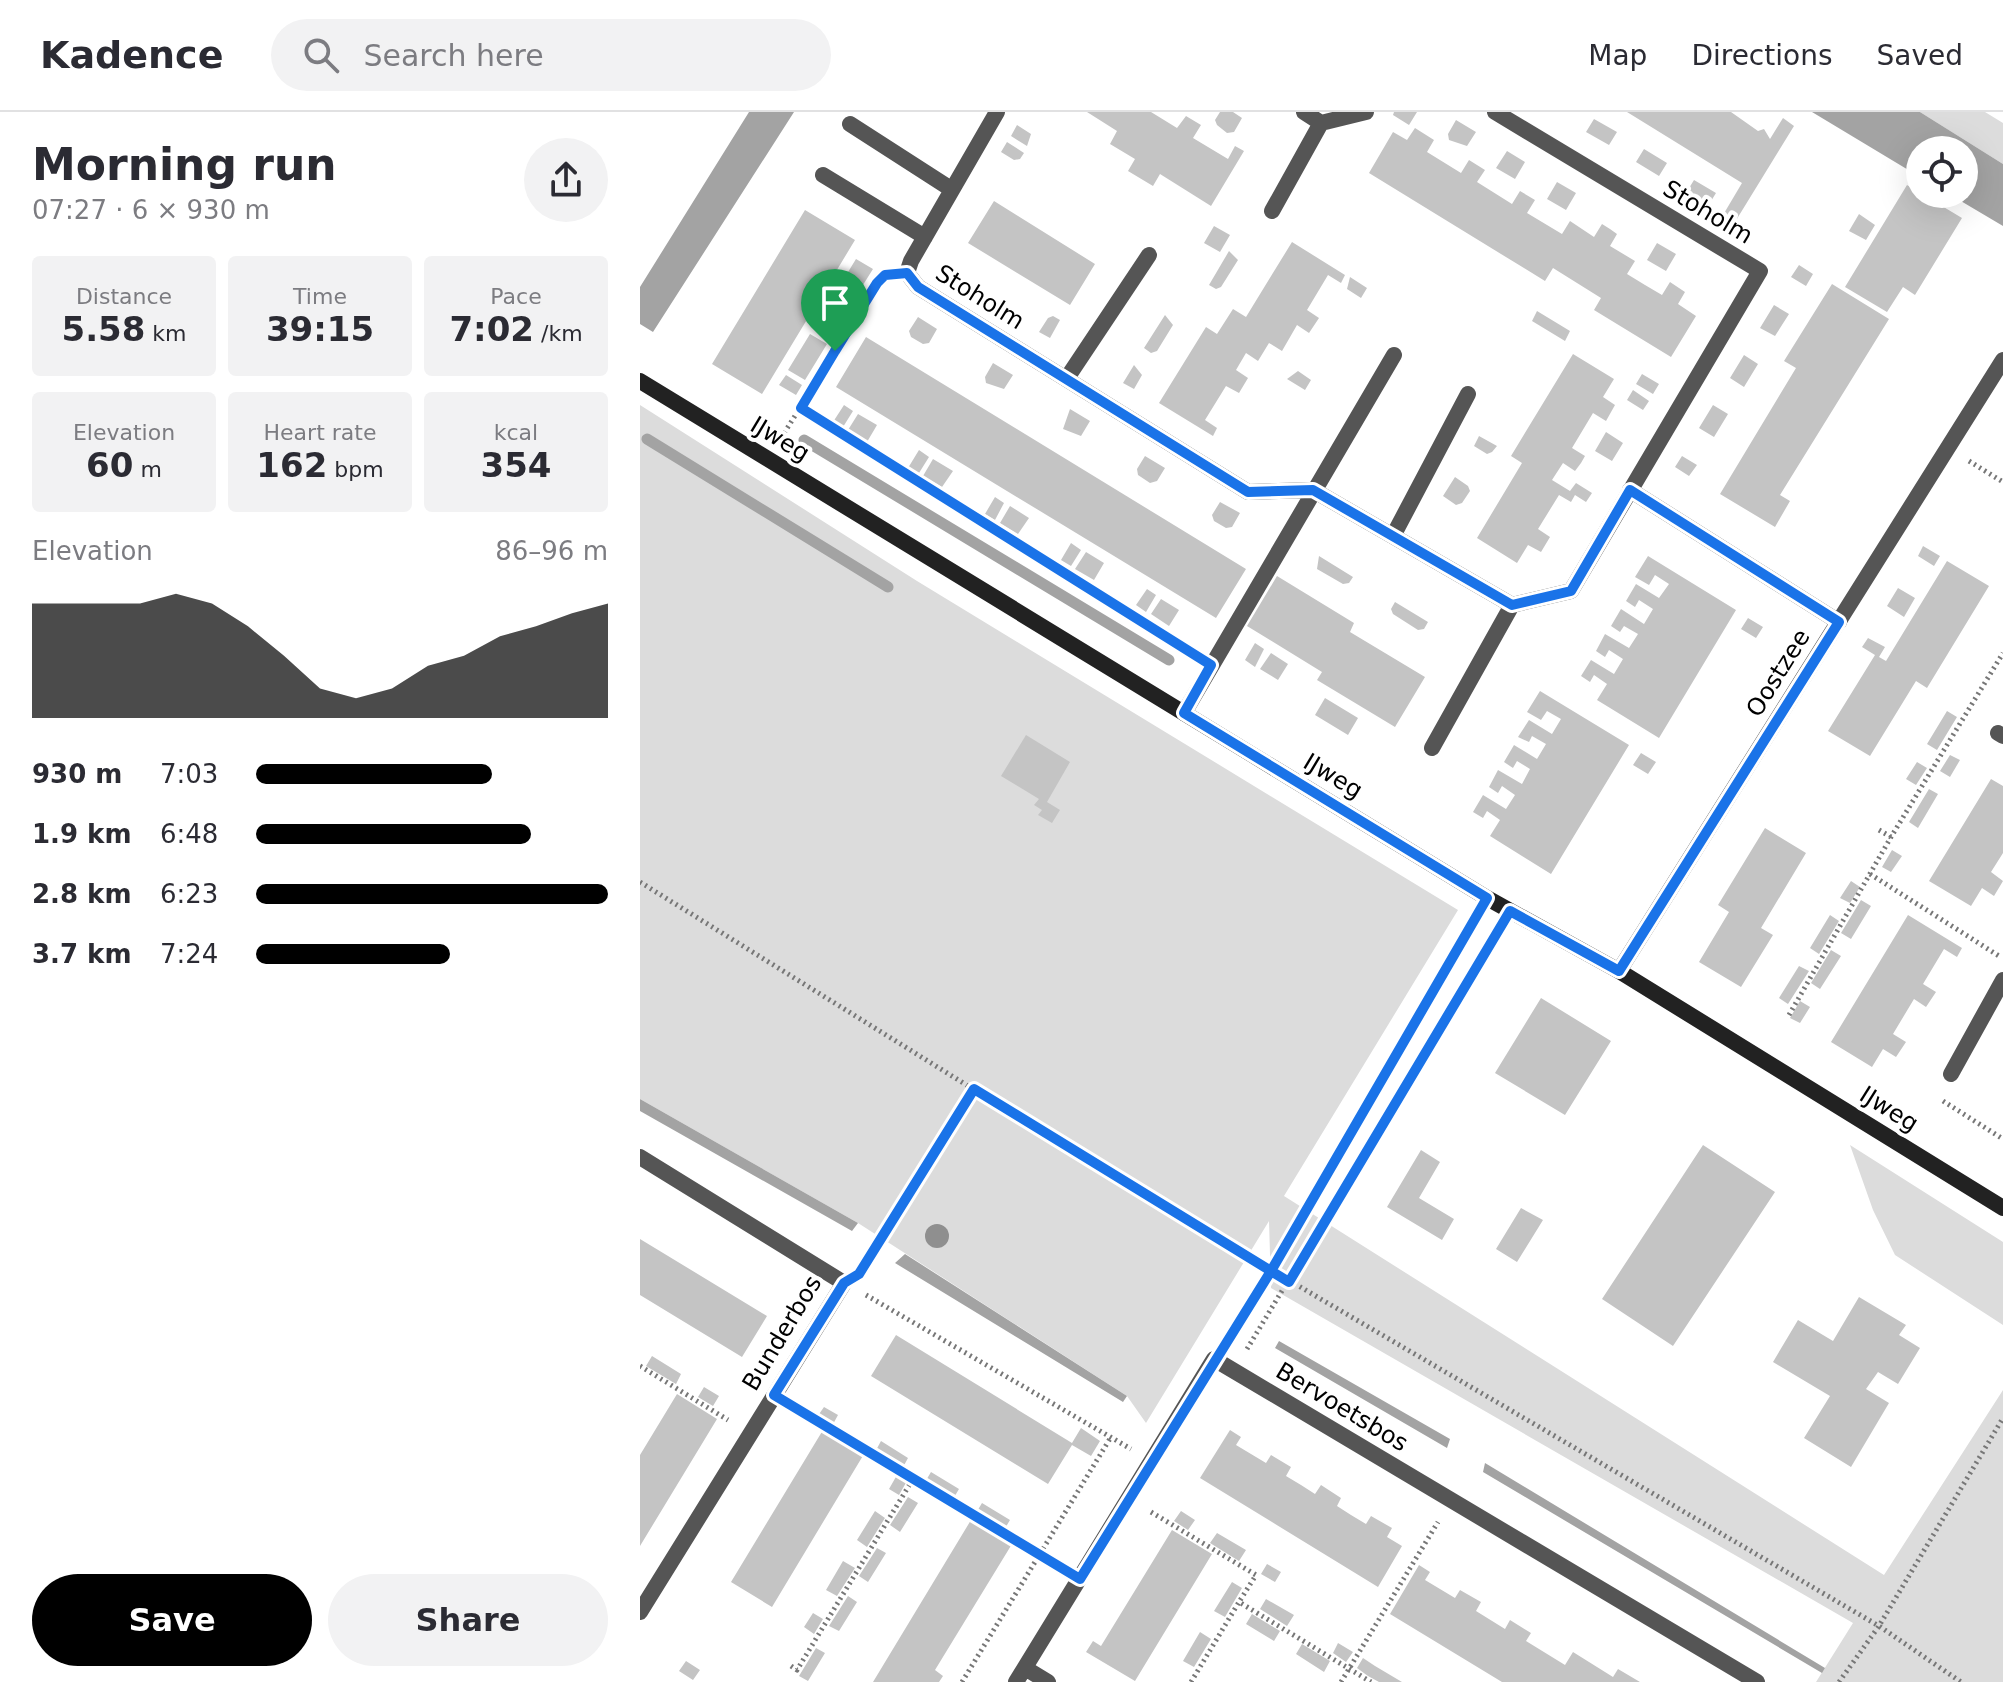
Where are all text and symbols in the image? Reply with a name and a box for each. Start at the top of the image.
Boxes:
search box [271,19,831,91]
text: Kadence [40,33,223,77]
icon: search [299,33,343,77]
text: Search here [363,38,544,73]
text: Map [1588,39,1647,72]
text: Directions [1691,39,1832,72]
text: Saved [1876,39,1963,72]
map controls [1906,136,1978,208]
button: locate [1906,136,1978,208]
button: share [524,138,608,222]
text: Morning run [32,139,337,190]
street label: Stoholm [1658,174,1758,250]
text: 07:27 · 6 × 930 m [32,195,270,225]
street label: Stoholm [930,259,1030,335]
pin [801,269,869,351]
icon: arrive [813,281,857,325]
text: Distance [76,284,172,309]
text: Time [293,284,347,309]
text: Pace [490,284,542,309]
text: 5.58 [61,309,145,349]
text: 39:15 [266,309,374,349]
text: 7:02 [449,309,534,349]
text: km [145,321,187,346]
text: /km [534,321,583,346]
street label: IJweg [745,411,815,467]
text: Elevation [73,420,175,445]
text: Heart rate [264,420,376,445]
text: kcal [494,420,538,445]
text: 60 [86,445,133,485]
text: 162 [256,445,327,485]
text: 354 [481,445,551,485]
text: m [133,457,162,482]
text: bpm [327,457,384,482]
text: Elevation [32,536,153,566]
text: 86–96 m [495,536,608,566]
street label: Oostzee [1740,624,1816,722]
street label: IJweg [1298,748,1368,804]
text: 930 m [32,759,122,789]
text: 7:03 [160,759,218,789]
text: 1.9 km [32,819,132,849]
text: 6:48 [160,819,218,849]
text: 2.8 km [32,879,132,909]
text: 6:23 [160,879,218,909]
text: 3.7 km [32,939,132,969]
text: 7:24 [160,939,218,969]
street label: IJweg [1855,1080,1923,1138]
street label: Bunderbos [737,1270,827,1396]
street label: Bervoetsbos [1271,1357,1413,1457]
button: Save [32,1574,312,1666]
button: Share [328,1574,608,1666]

